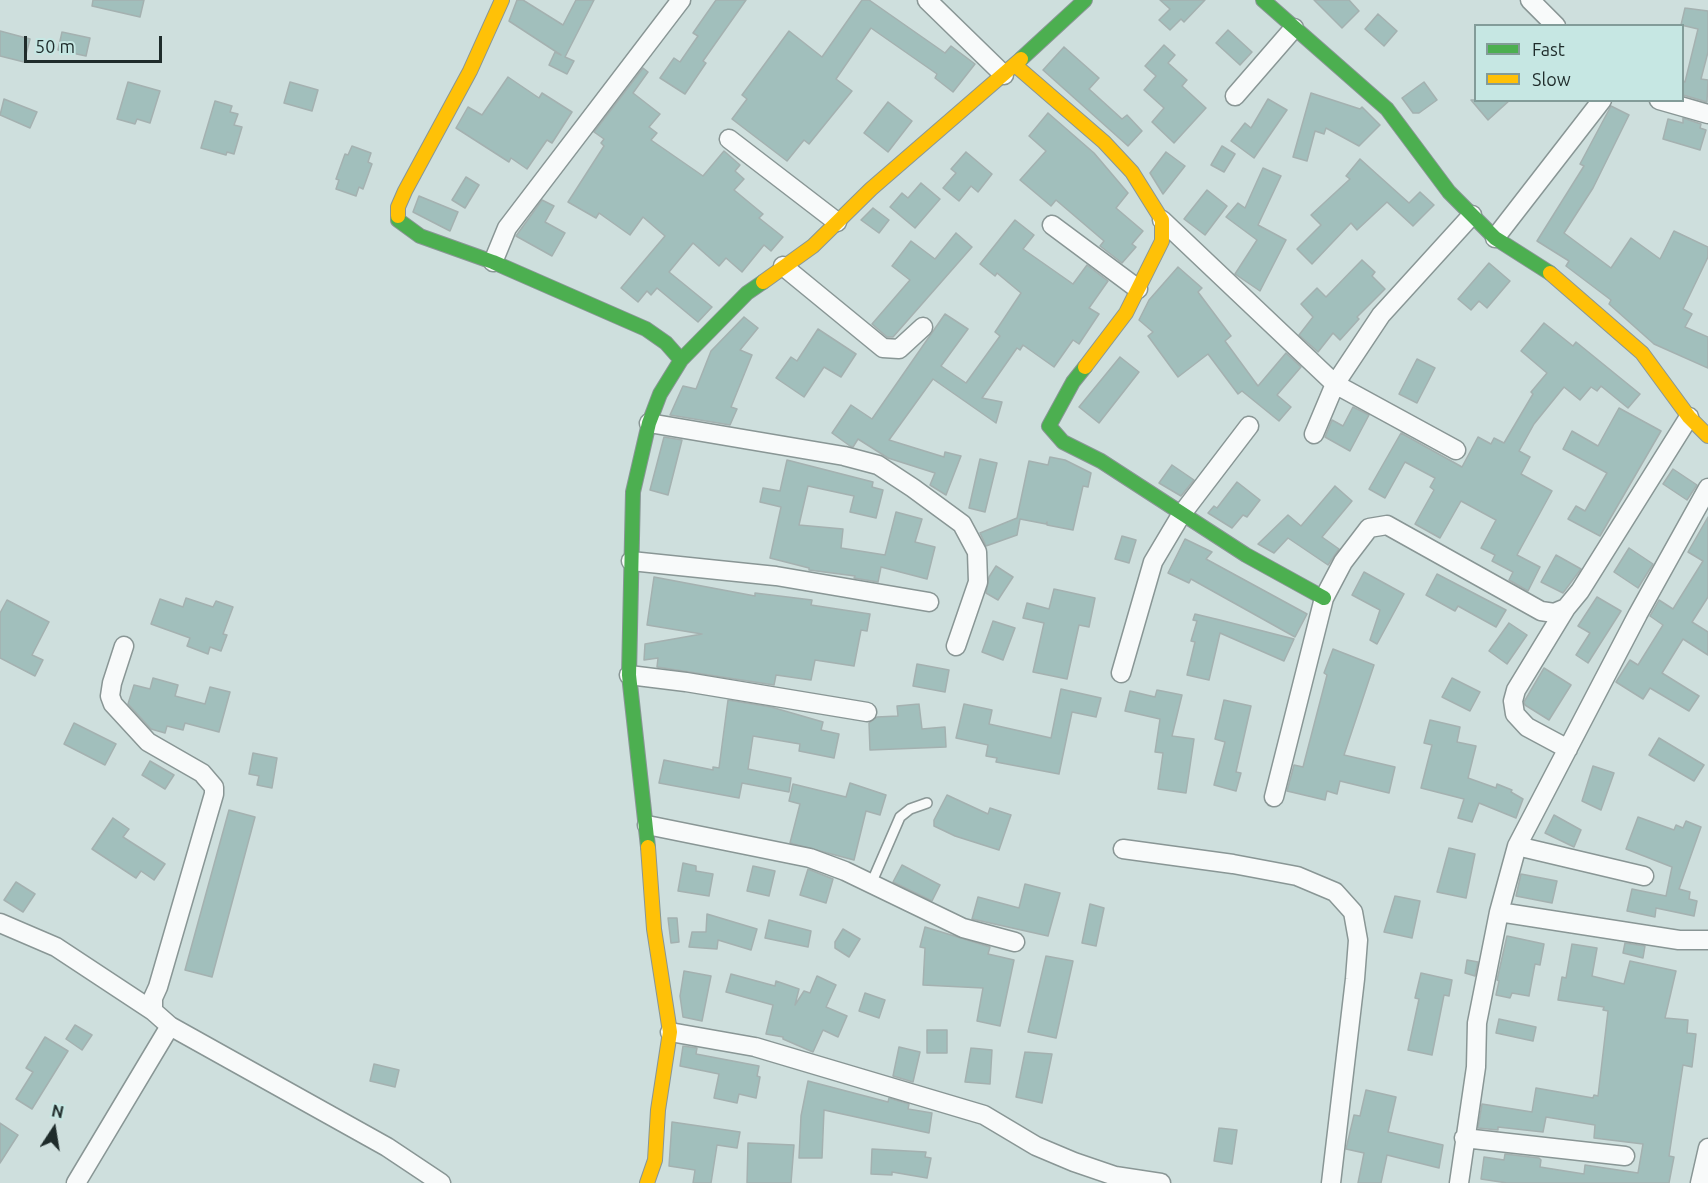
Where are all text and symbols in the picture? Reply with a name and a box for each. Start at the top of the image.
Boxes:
scale bar [27,24,165,62]
legend [1474,24,1684,102]
text: 50 m [35,36,75,56]
text: Fast [1532,39,1565,59]
text: Slow [1532,69,1571,89]
north arrow [24,1099,84,1159]
text: N [50,1101,65,1121]

